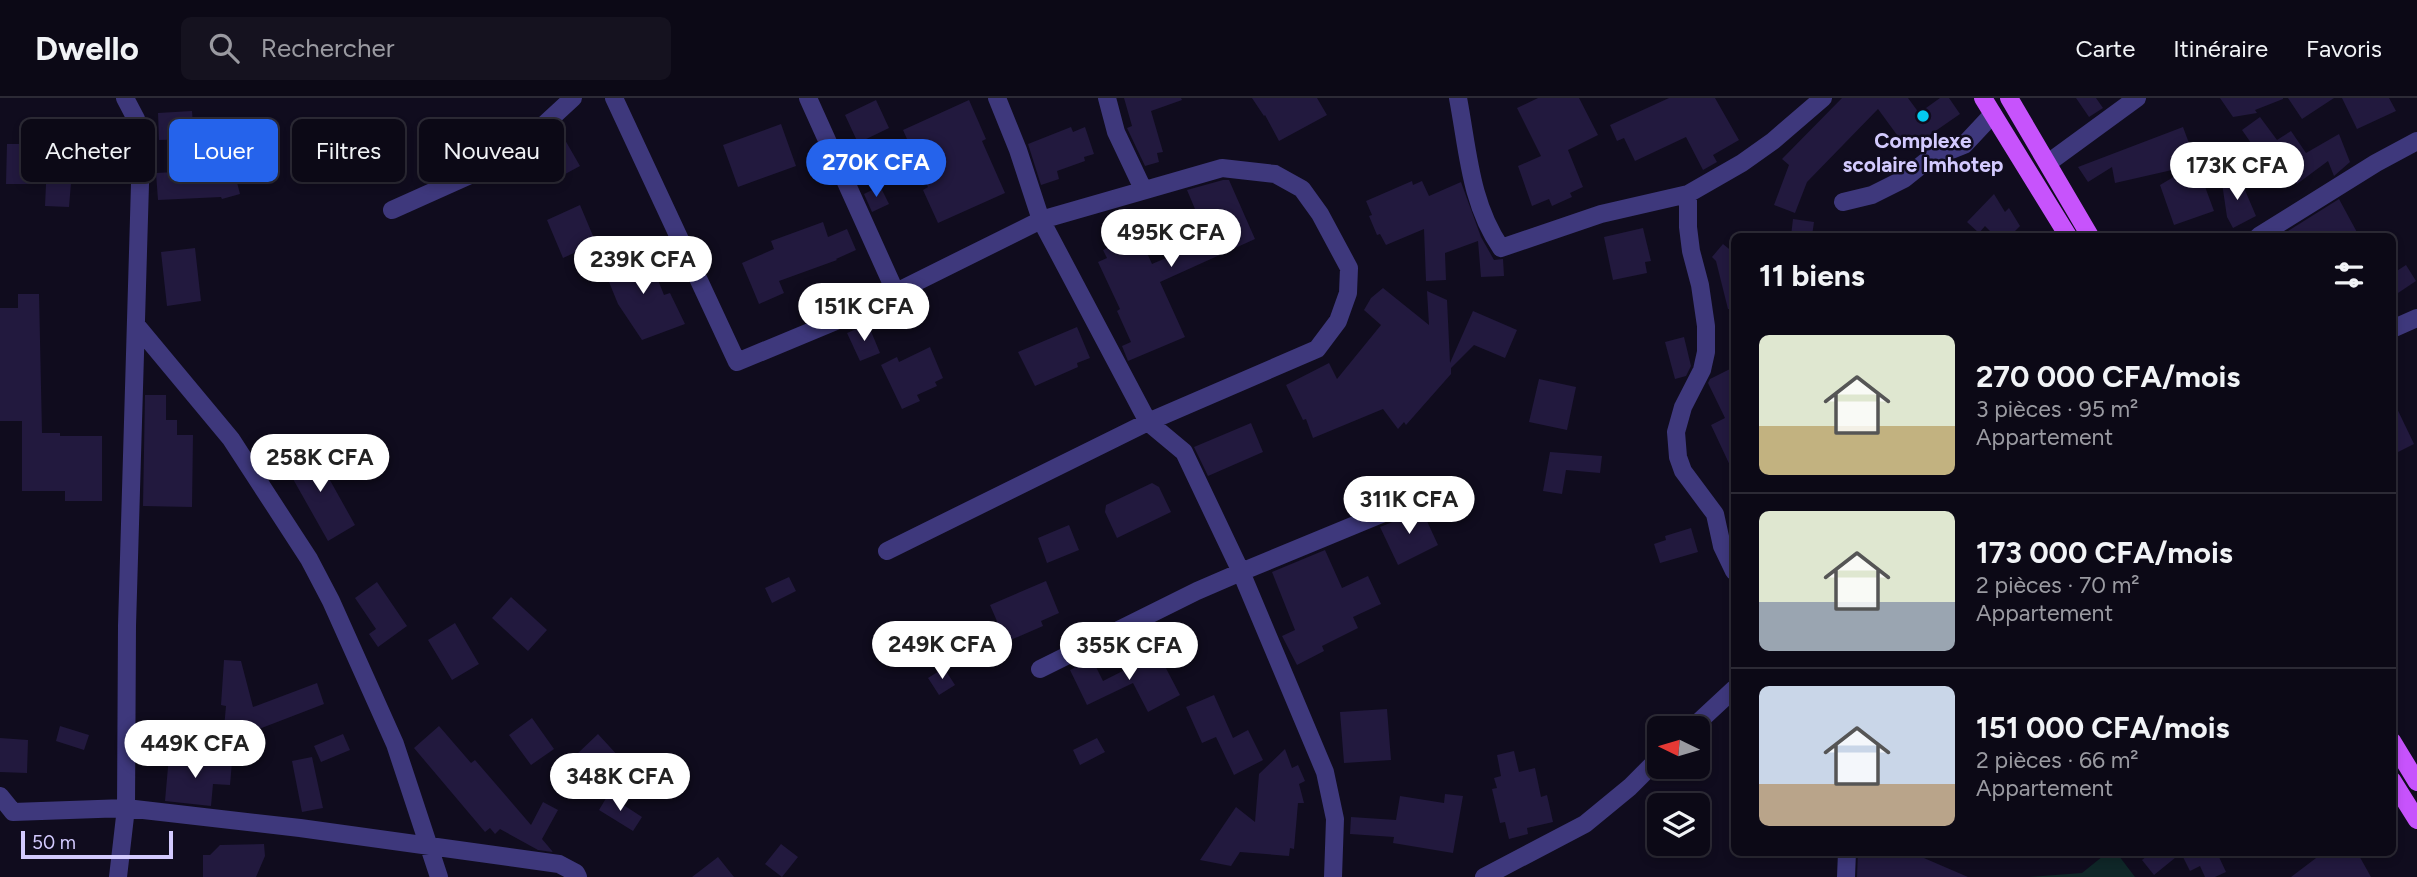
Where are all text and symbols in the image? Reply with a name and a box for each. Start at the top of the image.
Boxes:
search box [181,17,671,80]
text: Dwello [35,29,139,68]
icon: search [205,29,243,67]
text: Rechercher [261,32,394,64]
text: Carte [2075,34,2135,63]
text: Itinéraire [2173,34,2268,63]
text: Favoris [2306,34,2382,63]
marker: Complexe scolaire Imhotep [1915,108,1931,124]
chip: Acheter [21,119,155,182]
chip: Louer [169,119,278,182]
chip: Filtres [292,119,405,182]
chip: Nouveau [419,119,564,182]
place label: Complexe scolaire Imhotep [1843,128,2003,177]
pin: 270K CFA [804,140,948,199]
pin: 173K CFA [2165,142,2309,202]
text: 270K CFA [822,148,930,176]
text: 173K CFA [2186,151,2288,179]
pin: 495K CFA [1099,209,1243,269]
text: 495K CFA [1117,218,1225,246]
pin: 239K CFA [571,236,715,296]
text: 239K CFA [590,245,696,273]
icon: filters [2330,256,2368,294]
text: 11 biens [1759,257,1865,294]
pin: 151K CFA [792,284,936,343]
text: 151K CFA [814,292,914,320]
text: 270 000 CFA/mois [1976,358,2240,395]
icon: home [1815,363,1899,447]
text: 3 pièces · 95 m² [1976,395,2138,423]
text: Appartement [1976,423,2113,451]
pin: 258K CFA [248,434,392,494]
text: 258K CFA [266,443,374,471]
pin: 311K CFA [1337,476,1481,536]
text: 311K CFA [1360,485,1458,513]
text: 173 000 CFA/mois [1976,534,2233,571]
icon: home [1815,539,1899,623]
text: 2 pièces · 70 m² [1976,571,2140,599]
text: Appartement [1976,599,2113,627]
pin: 249K CFA [870,622,1014,681]
pin: 355K CFA [1057,622,1201,682]
text: 249K CFA [888,630,996,658]
text: 355K CFA [1076,631,1182,659]
text: 151 000 CFA/mois [1976,709,2230,746]
icon: home [1815,714,1899,798]
north arrow [1647,716,1710,779]
map controls [1647,716,1710,856]
pin: 449K CFA [123,720,267,780]
text: 449K CFA [140,729,250,757]
text: 2 pièces · 66 m² [1976,746,2139,774]
pin: 348K CFA [548,754,692,813]
text: 348K CFA [566,762,674,790]
text: Appartement [1976,774,2113,802]
button: layers [1647,793,1710,856]
scale bar [21,828,173,860]
text: 50 m [32,831,76,854]

